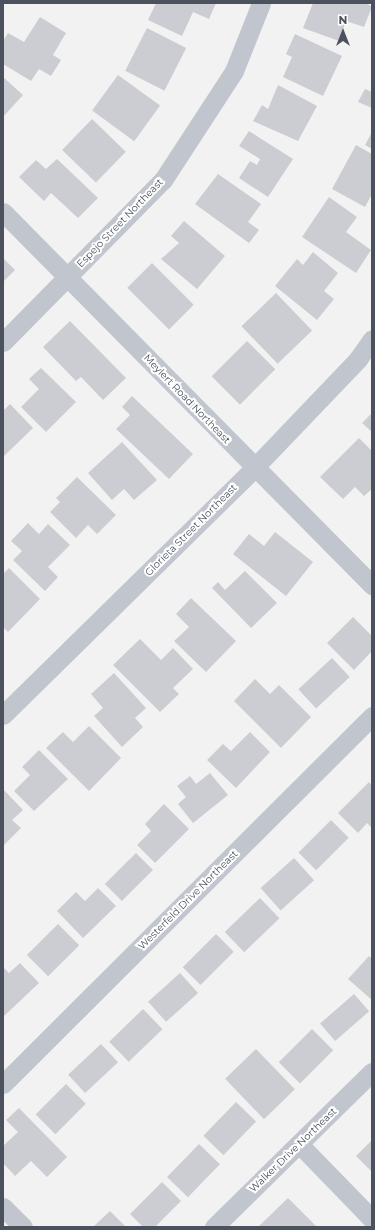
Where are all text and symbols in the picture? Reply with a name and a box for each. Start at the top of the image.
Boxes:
north arrow [323,12,363,52]
text: N [339,13,347,27]
street label: Espejo Street Northeast [74,176,166,270]
street label: Meylert Road Northeast [141,352,233,446]
street label: Glorieta Street Northeast [143,482,239,578]
street label: Westerfeld Drive Northeast [136,848,240,952]
street label: Walker Drive Northeast [247,1105,339,1195]

